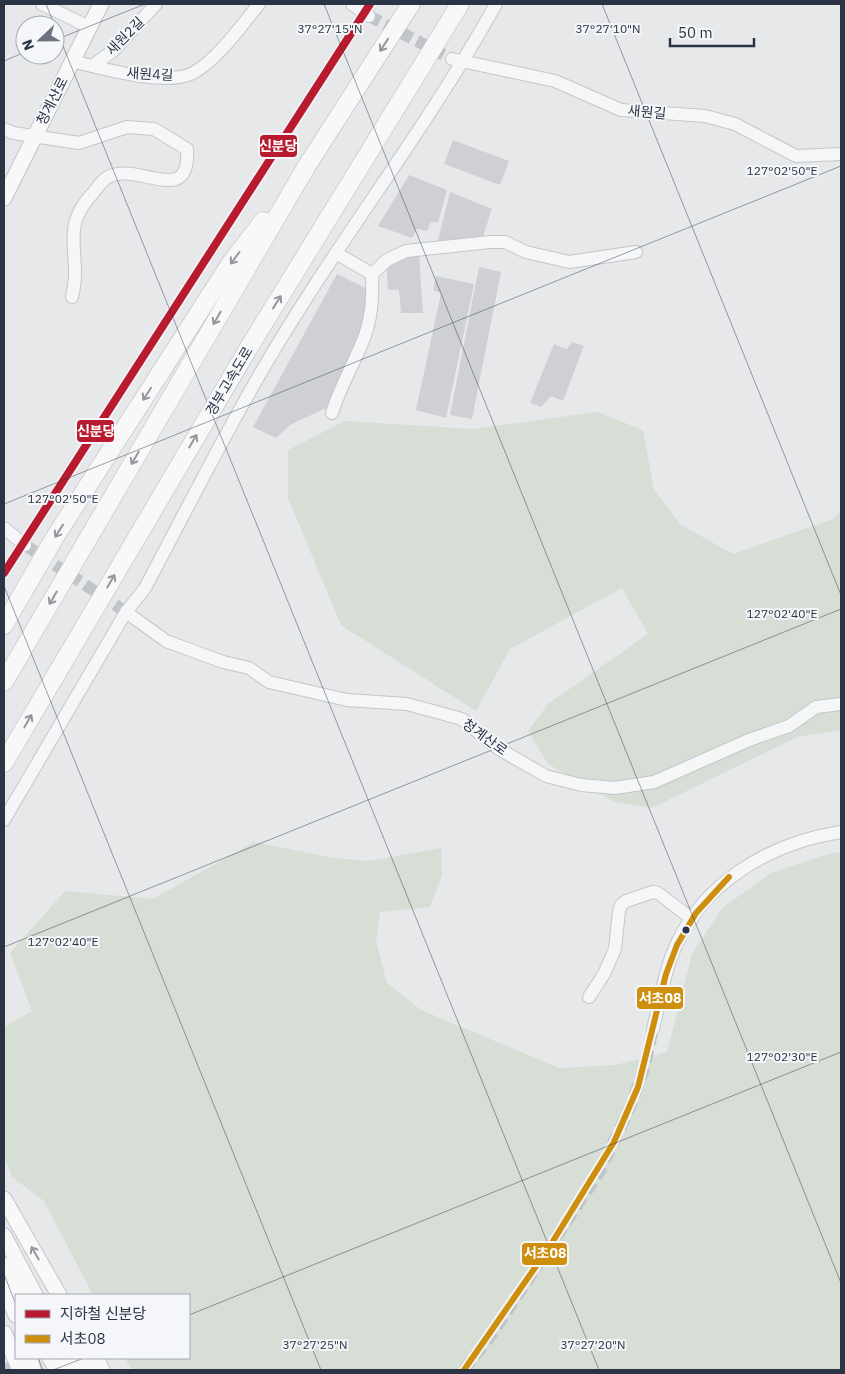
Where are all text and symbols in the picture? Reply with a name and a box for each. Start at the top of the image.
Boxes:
street label: 새원2길 [102,13,148,59]
north arrow [15,15,65,65]
scale bar [670,15,754,47]
text: 37°27'15"N [297,21,363,36]
text: 37°27'10"N [575,21,641,36]
text: 50 m [678,23,713,42]
text: N [18,37,38,53]
one-way arrow [379,37,389,51]
street label: 새원4길 [126,64,174,84]
street label: 청계산로 [32,74,72,128]
street label: 새원길 [627,101,667,123]
line badge: 신분당 [259,134,298,158]
text: 신분당 [259,137,297,155]
text: 127°02'50"E [747,163,817,178]
one-way arrow [230,251,240,265]
one-way arrow [272,295,282,309]
one-way arrow [212,310,222,324]
street label: 경부고속도로 [201,343,257,419]
one-way arrow [142,387,152,401]
line badge: 신분당 [76,419,115,443]
text: 신분당 [77,422,115,440]
one-way arrow [189,434,199,449]
one-way arrow [130,450,140,465]
text: 127°02'50"E [28,491,98,506]
one-way arrow [54,524,65,538]
one-way arrow [106,575,116,589]
one-way arrow [47,590,57,605]
text: 127°02'40"E [747,606,817,621]
one-way arrow [24,715,34,729]
street label: 청계산로 [459,715,511,759]
unlabelled marker [681,925,691,935]
text: 127°02'40"E [28,934,98,949]
line badge: 서초08 [636,986,684,1010]
text: 서초08 [639,989,681,1007]
text: 127°02'30"E [747,1049,817,1064]
line badge: 서초08 [521,1242,568,1266]
text: 서초08 [524,1244,566,1262]
one-way arrow [30,1246,39,1261]
legend [15,1294,190,1359]
text: 지하철 신분당 [60,1304,147,1323]
text: 서초08 [60,1329,106,1348]
text: 37°27'25"N [282,1337,348,1352]
text: 37°27'20"N [560,1337,626,1352]

